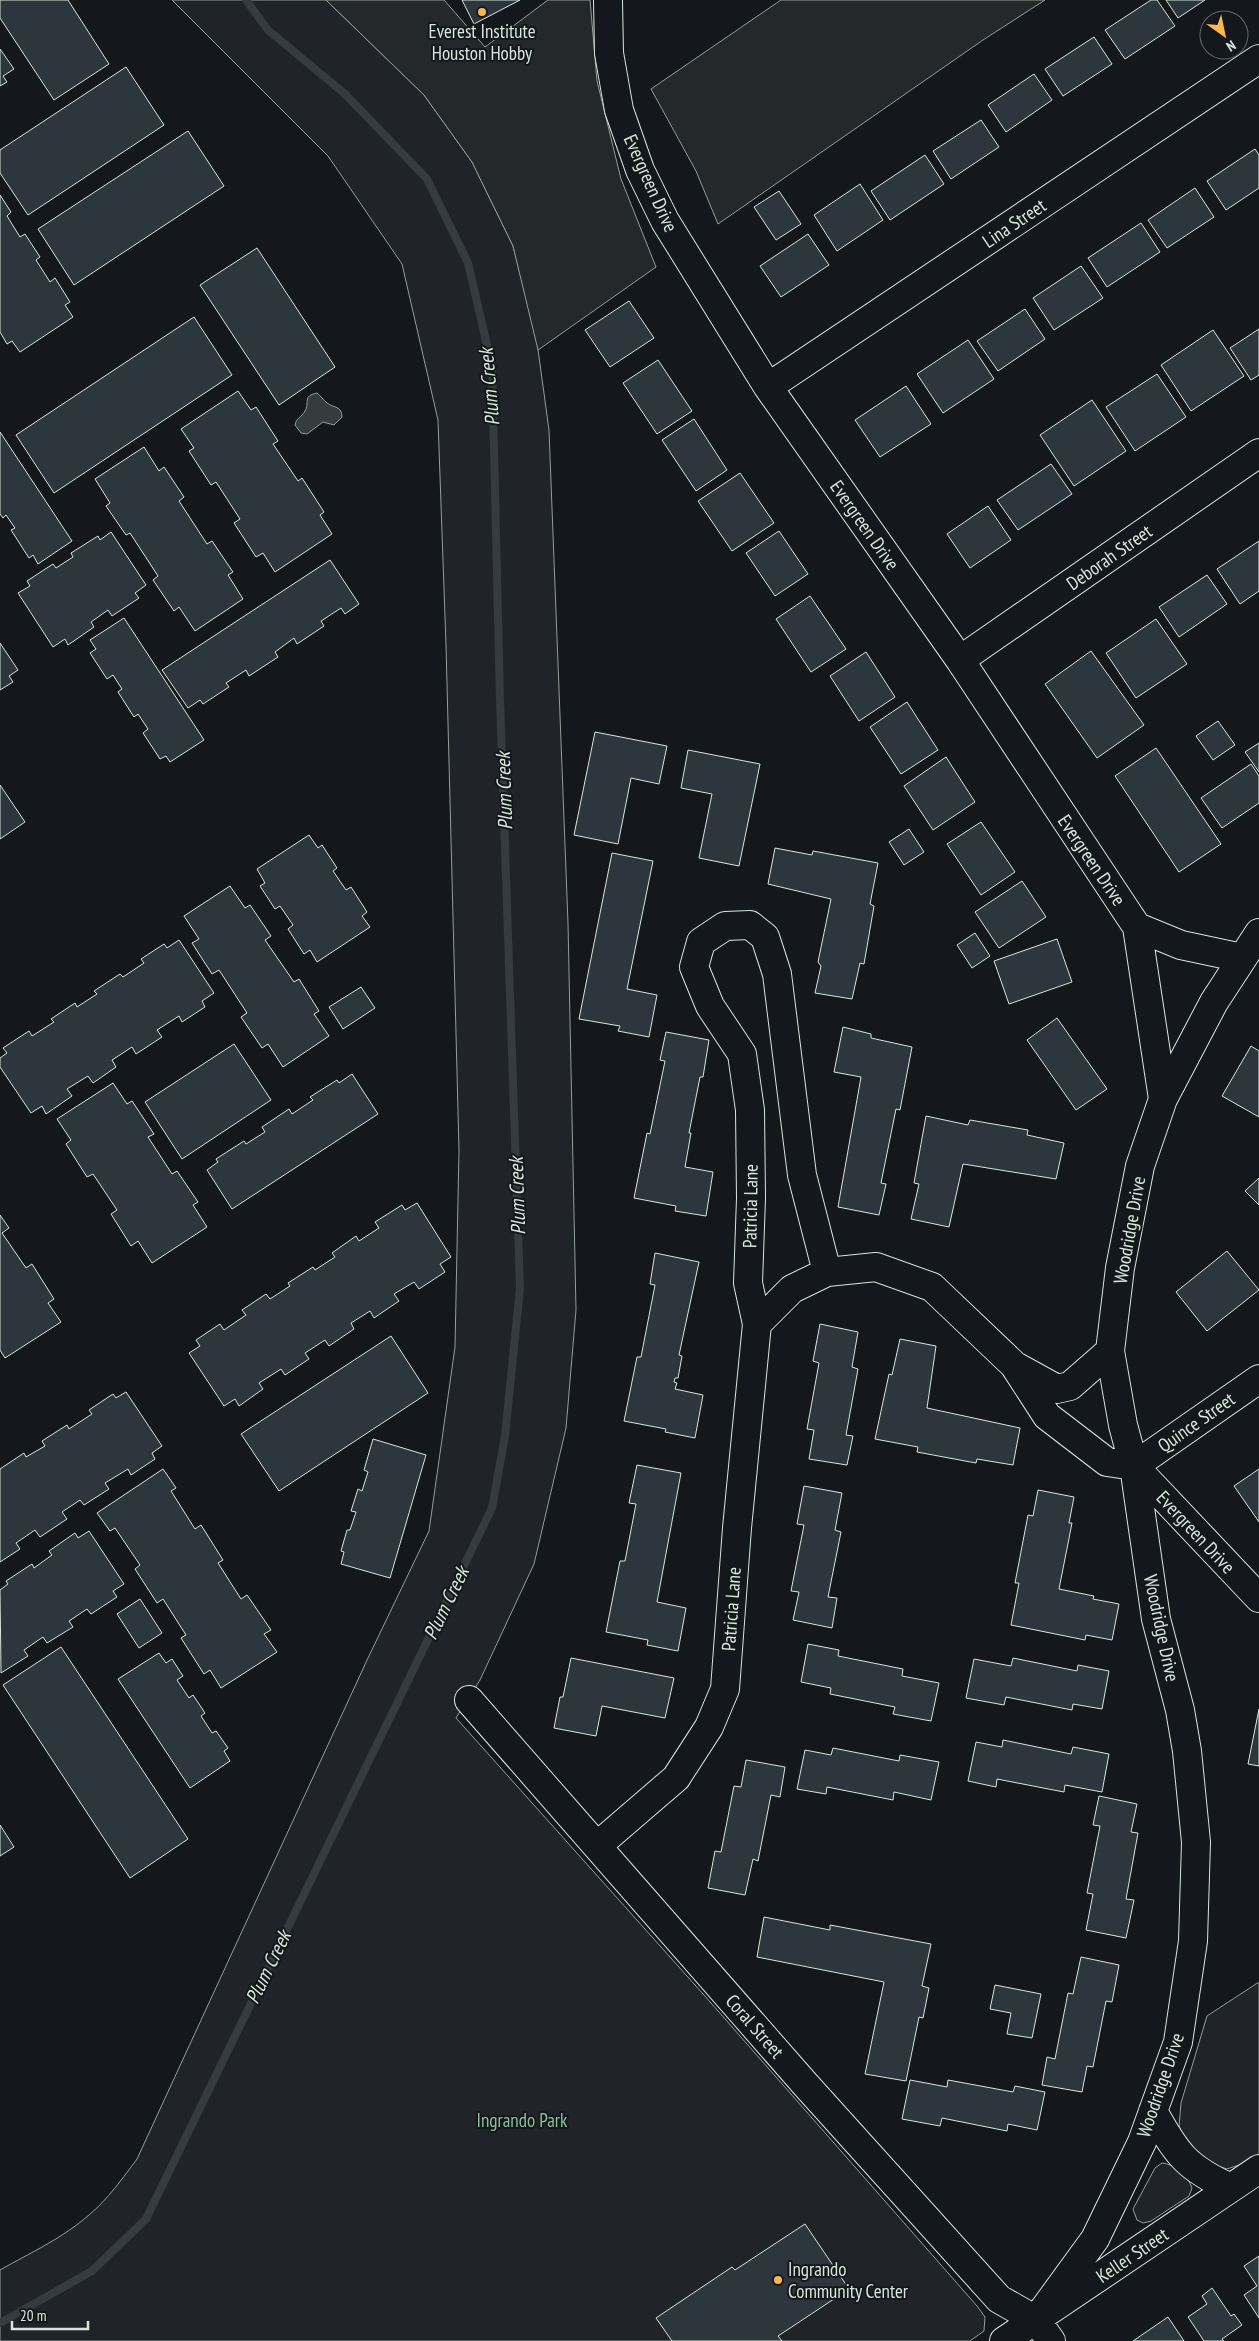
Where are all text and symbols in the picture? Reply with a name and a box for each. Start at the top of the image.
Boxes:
marker: Everest Institute Houston Hobby [476,6,488,18]
north arrow [1199,10,1249,60]
place label: Everest Institute Houston Hobby [428,19,536,65]
text: N [1223,36,1239,56]
street label: Evergreen Drive [619,130,683,236]
street label: Lina Street [978,193,1051,253]
water label: Plum Creek [472,345,505,427]
street label: Evergreen Drive [825,475,905,575]
street label: Deborah Street [1062,518,1157,595]
water label: Plum Creek [490,749,518,830]
street label: Evergreen Drive [1053,810,1131,910]
water label: Plum Creek [503,1154,531,1235]
street label: Patricia Lane [737,1164,763,1248]
street label: Woodridge Drive [1108,1174,1150,1286]
street label: Quince Street [1153,1386,1240,1457]
street label: Evergreen Drive [1152,1486,1240,1578]
water label: Plum Creek [417,1560,476,1644]
street label: Patricia Lane [716,1566,746,1652]
street label: Woodridge Drive [1139,1572,1185,1684]
water label: Plum Creek [239,1924,298,2008]
street label: Coral Street [721,1989,790,2063]
street label: Woodridge Drive [1131,2029,1189,2140]
park label: Ingrando Park [477,2108,568,2132]
street label: Keller Street [1091,2222,1173,2288]
place label: Ingrando Community Center [788,2257,909,2303]
marker: Ingrando Community Center [772,2274,784,2286]
scale bar [12,2298,89,2330]
text: 20 m [20,2306,46,2325]

